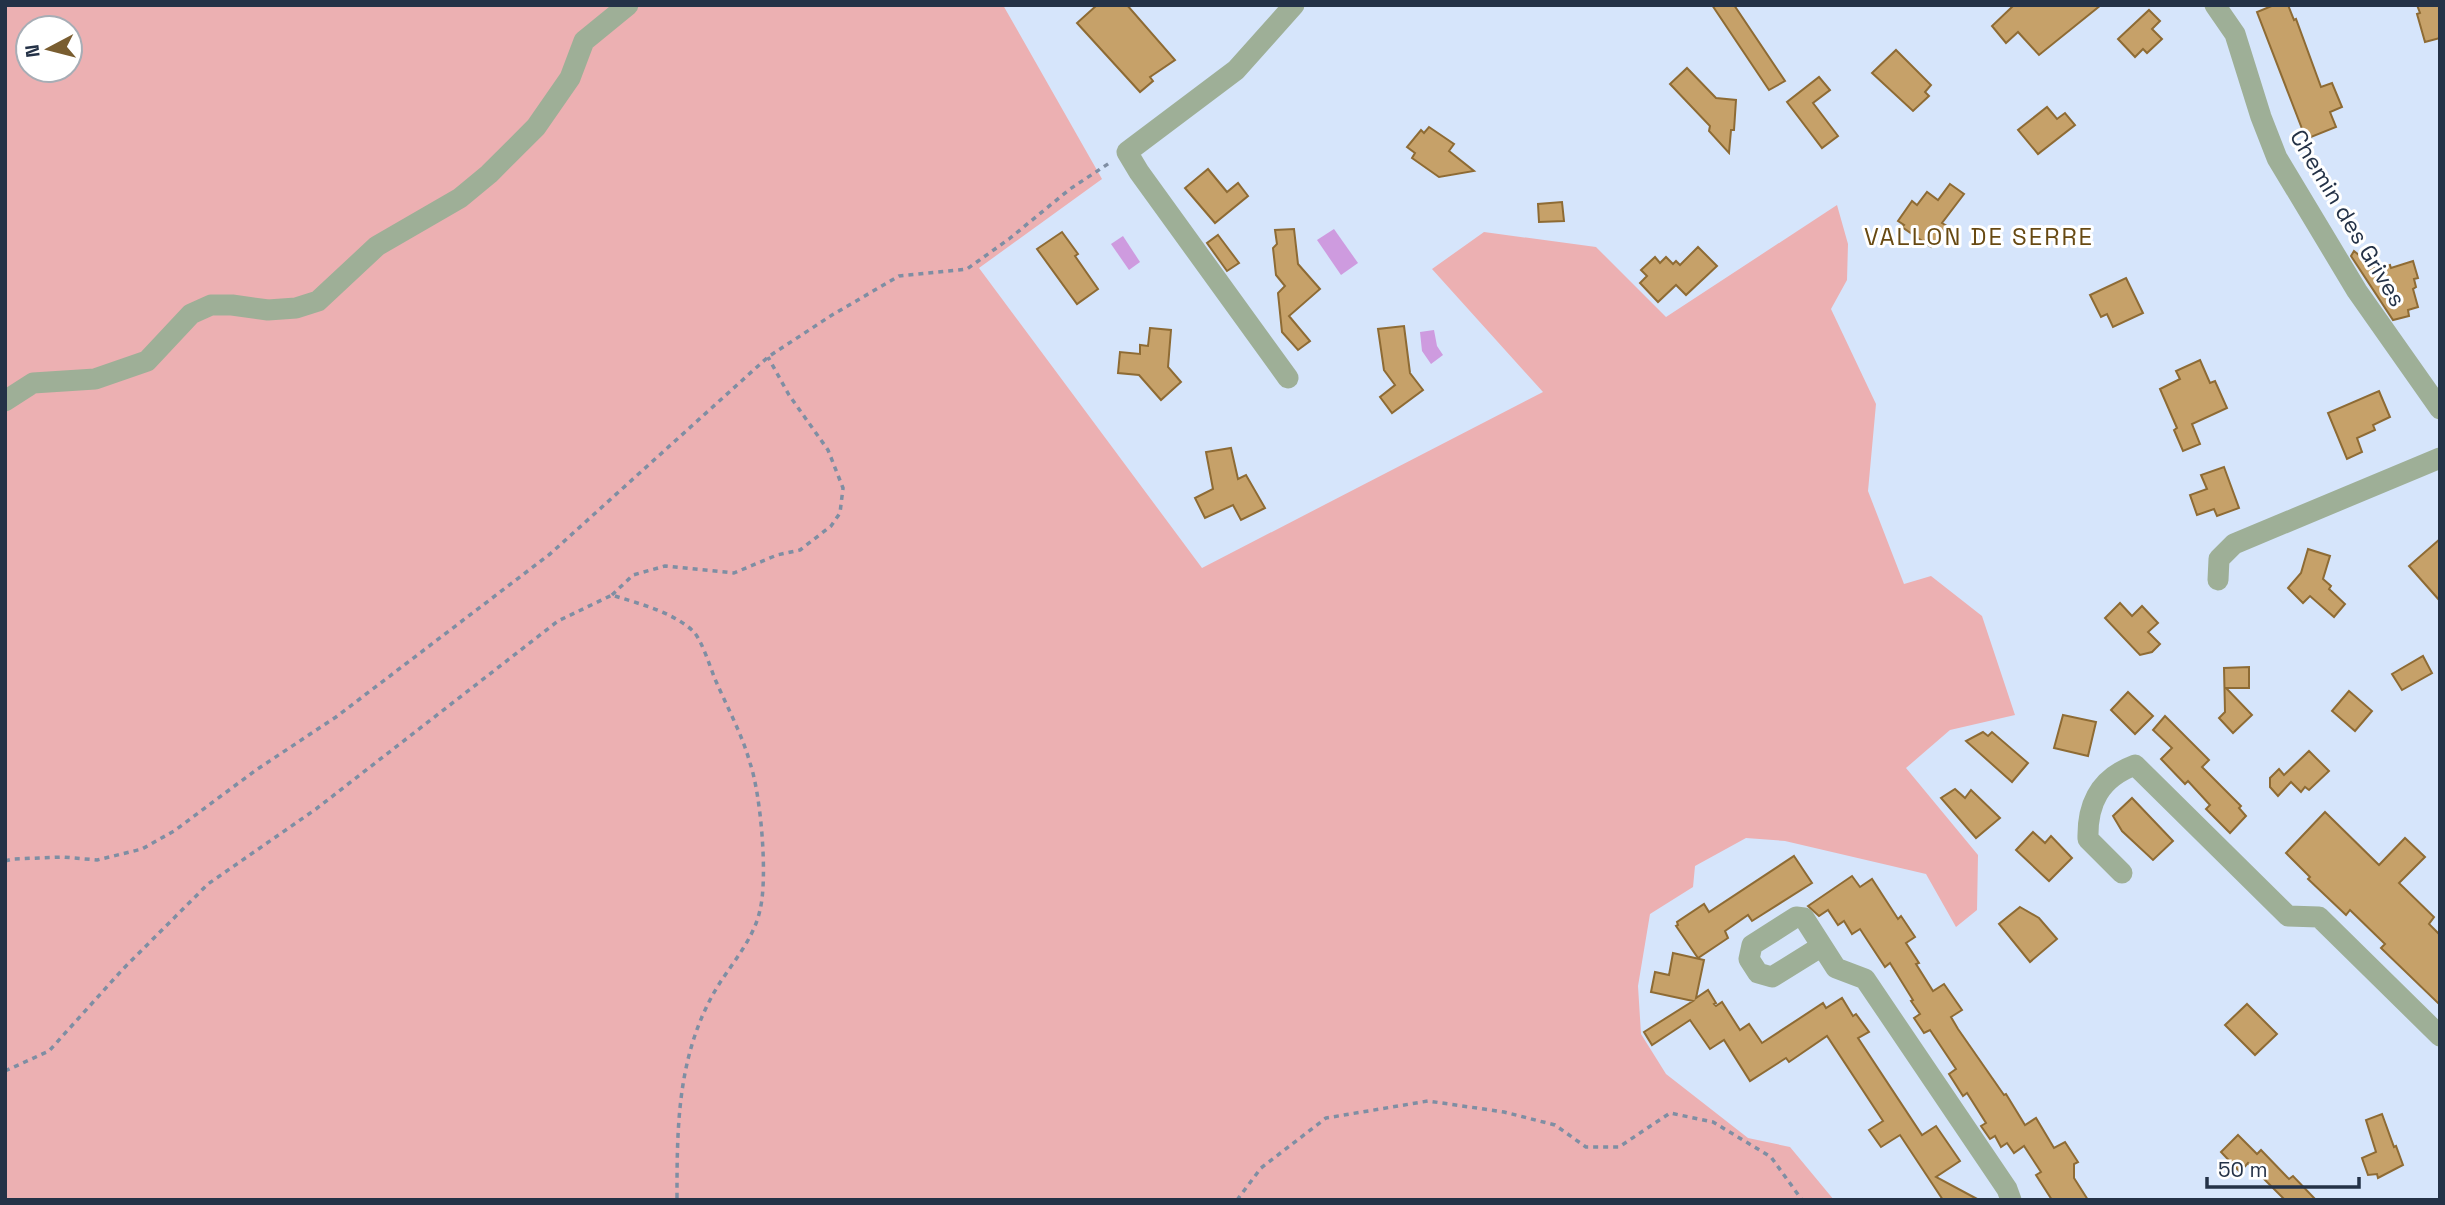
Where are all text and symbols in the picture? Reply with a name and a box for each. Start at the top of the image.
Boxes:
north arrow [14,14,84,84]
text: N [19,43,46,59]
street label: Chemin des Grives [2283,124,2413,312]
district label: VALLON DE SERRE [1864,221,2094,252]
scale bar [2207,1146,2359,1190]
text: 50 m [2218,1156,2268,1183]

